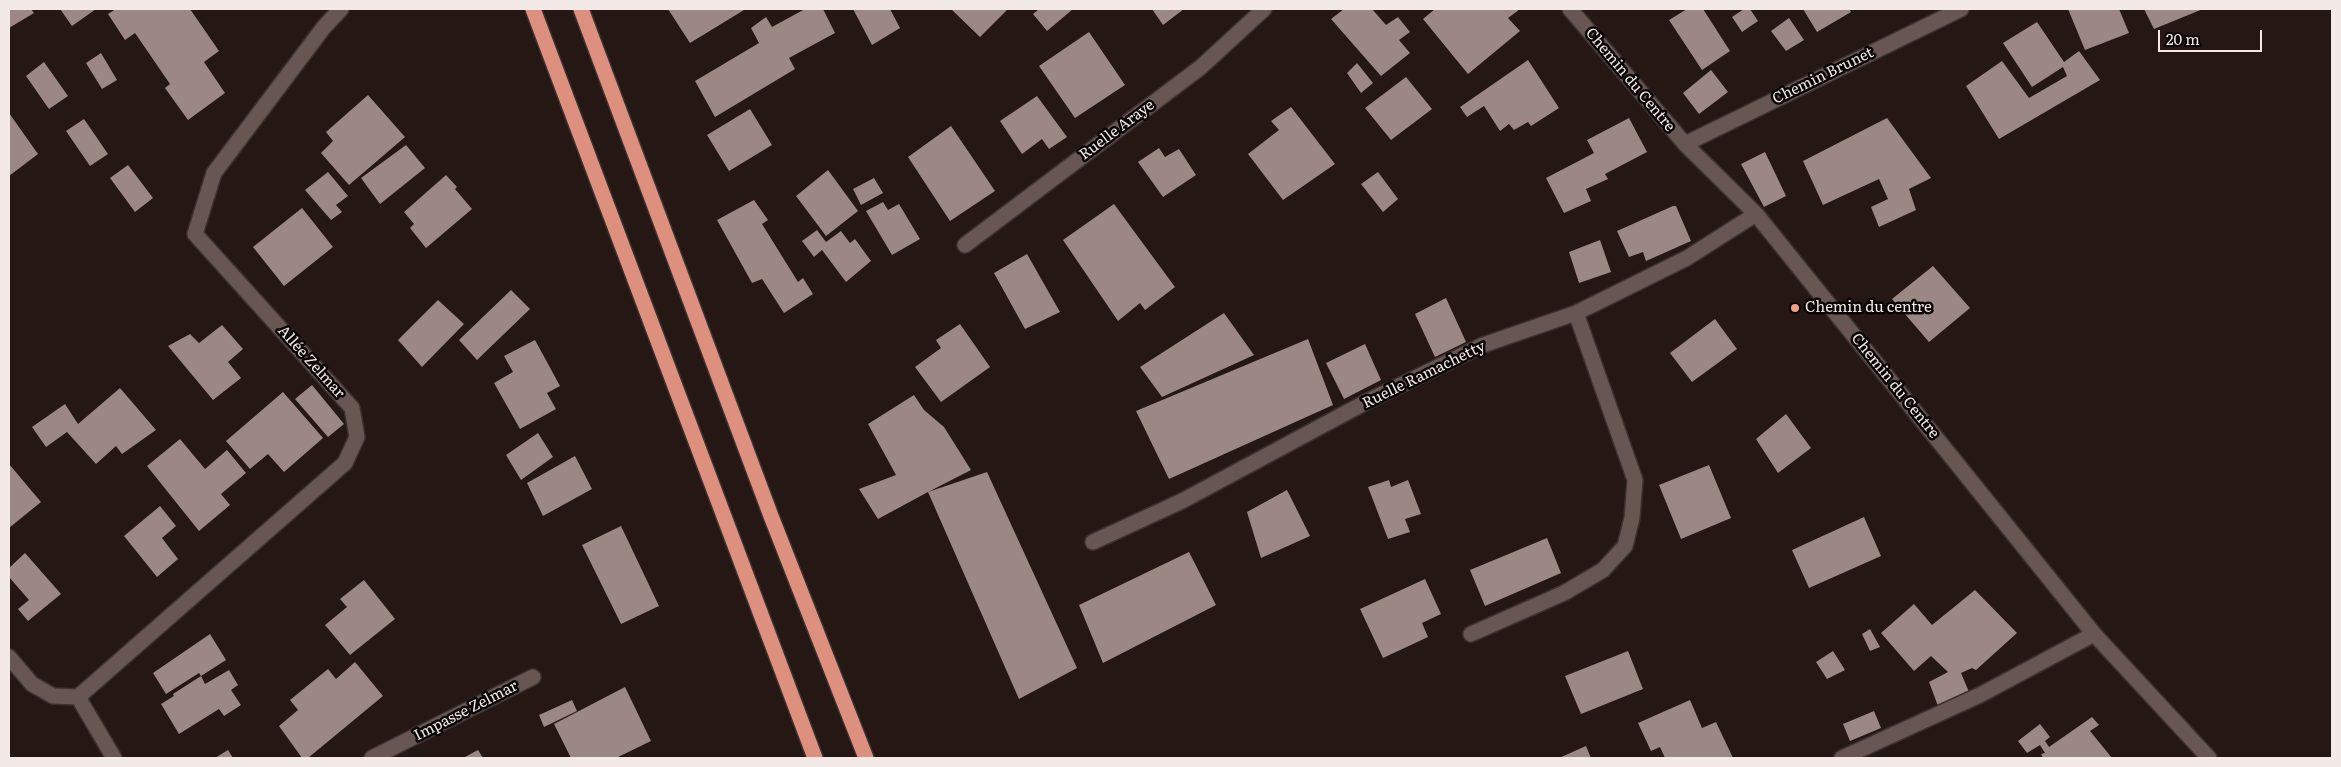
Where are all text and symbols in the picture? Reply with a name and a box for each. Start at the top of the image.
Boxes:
scale bar [2161,20,2265,52]
street label: Chemin du Centre [1581,24,1679,136]
text: 20 m [2166,27,2200,50]
street label: Chemin Brunet [1770,44,1876,108]
street label: Ruelle Araye [1076,96,1158,164]
place label: Chemin du centre [1805,299,1932,317]
marker: Chemin du centre [1789,302,1801,314]
street label: Allée Zelmar [274,322,348,402]
street label: Chemin du Centre [1847,330,1943,442]
street label: Ruelle Ramachetty [1360,337,1488,413]
street label: Impasse Zelmar [411,677,521,745]

